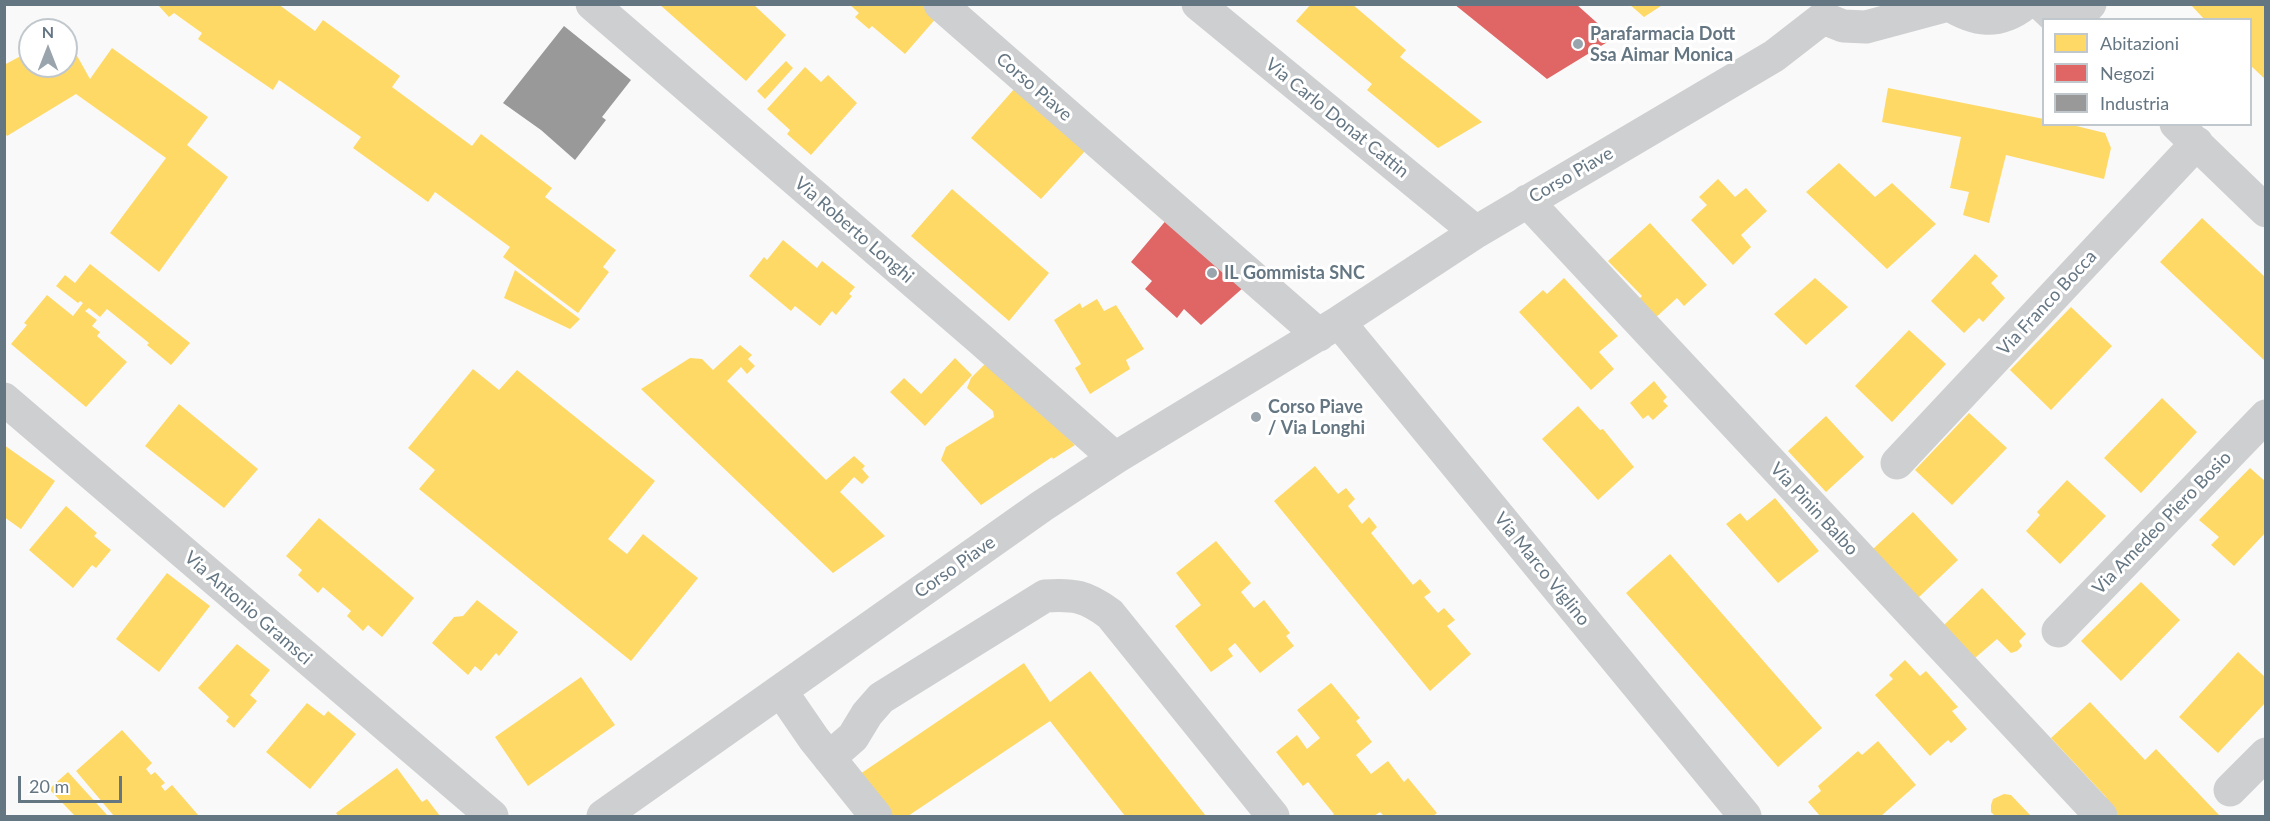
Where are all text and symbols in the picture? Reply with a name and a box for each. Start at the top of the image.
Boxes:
north arrow [18,18,78,78]
legend [2042,18,2252,126]
text: N [42,22,54,41]
place label: Parafarmacia Dott Ssa Aimar Monica [1590,23,1735,66]
text: Abitazioni [2100,32,2179,54]
marker: Parafarmacia Dott Ssa Aimar Monica [1571,37,1585,51]
street label: Corso Piave [992,48,1076,126]
street label: Via Carlo Donat Cattin [1261,54,1413,182]
text: Negozi [2100,62,2155,84]
text: Industria [2100,92,2169,114]
street label: Corso Piave [1525,142,1617,208]
street label: Via Roberto Longhi [790,172,918,288]
street label: Via Franco Bocca [1993,246,2101,360]
place label: IL Gommista SNC [1224,262,1365,284]
marker: IL Gommista SNC [1205,266,1219,280]
place label: Corso Piave / Via Longhi [1268,396,1365,438]
marker: Corso Piave / Via Longhi [1249,410,1263,424]
street label: Via Amedeo Piero Bosio [2088,447,2236,599]
street label: Via Pinin Balbo [1765,458,1863,560]
street label: Via Marco Viglino [1490,508,1594,630]
street label: Corso Piave [910,531,1000,603]
street label: Via Antonio Gramsci [180,547,316,669]
scale bar [21,764,124,802]
text: 20 m [29,775,69,797]

